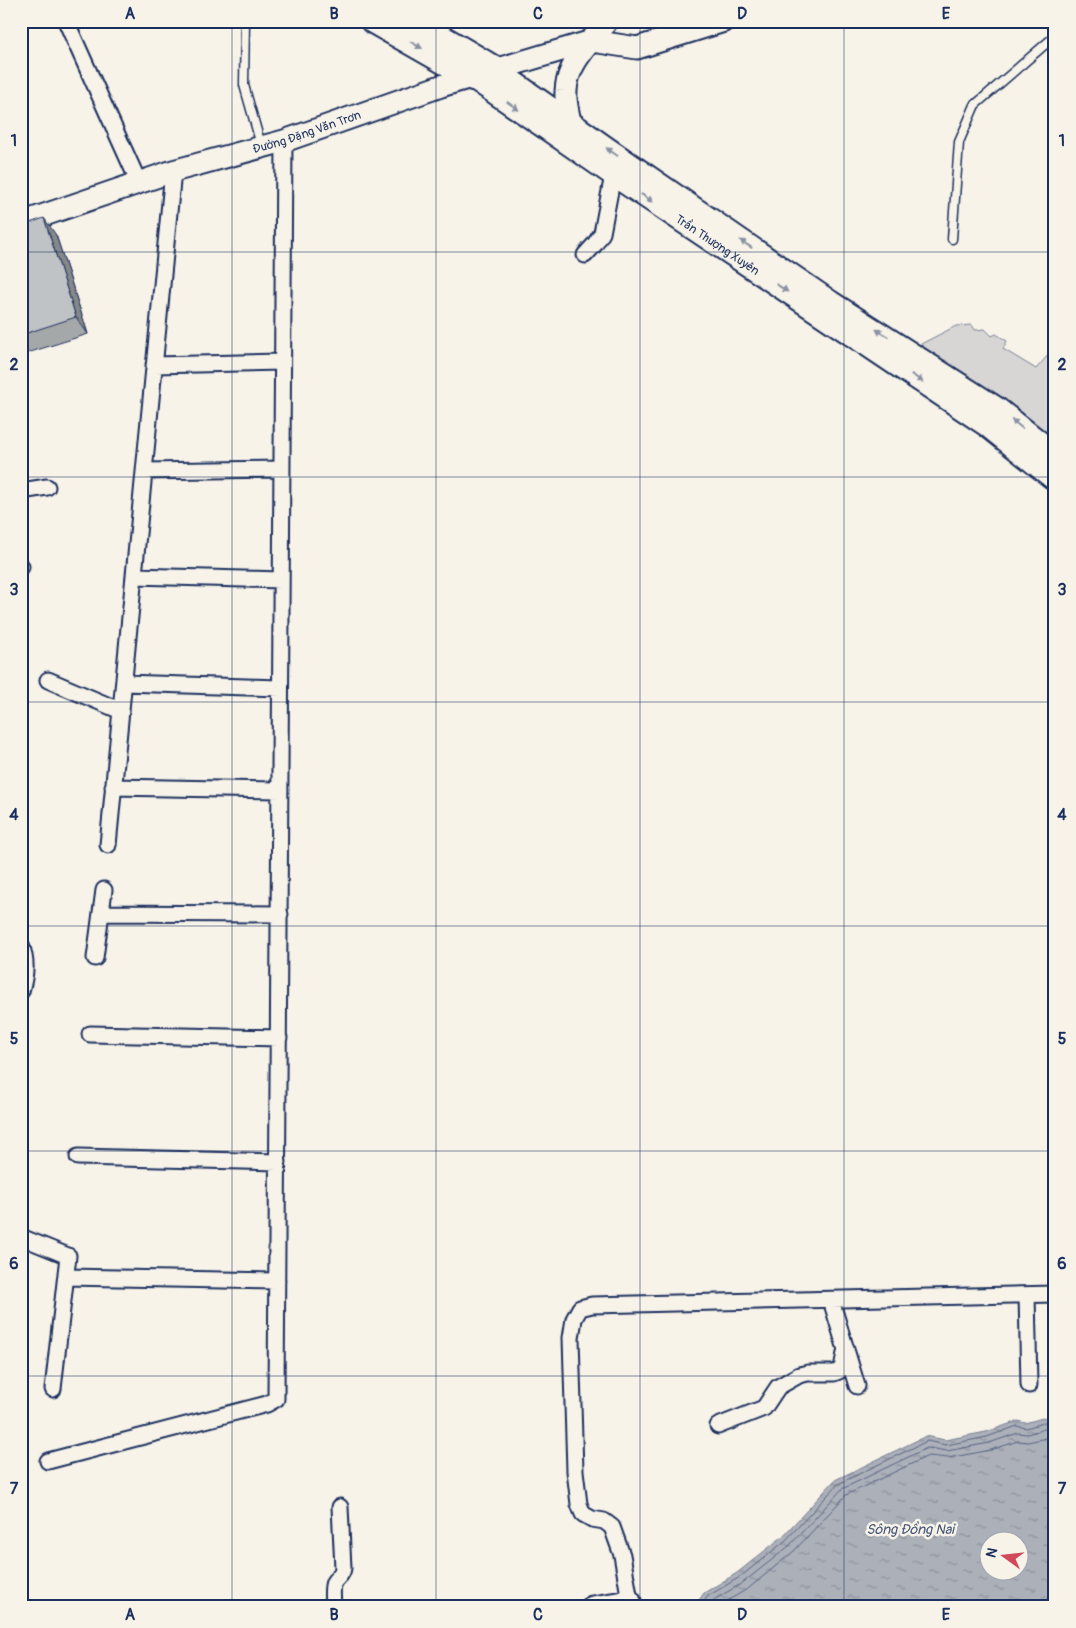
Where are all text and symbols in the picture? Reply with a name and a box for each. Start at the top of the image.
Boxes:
text: A [125,4,136,24]
text: B [329,4,339,24]
text: C [533,4,543,24]
text: D [737,4,747,24]
text: E [942,4,951,24]
one-way arrow [409,41,422,50]
one-way arrow [506,101,520,111]
street label: Đường Đặng Văn Trơn [251,108,363,157]
text: 1 [11,131,17,151]
text: 1 [1059,131,1065,151]
one-way arrow [605,147,619,157]
one-way arrow [640,193,654,203]
street label: Trần Thượng Xuyên [672,212,762,279]
one-way arrow [739,239,753,249]
one-way arrow [775,283,789,293]
one-way arrow [875,329,888,338]
text: 2 [10,355,19,375]
text: 2 [1058,355,1067,375]
one-way arrow [910,374,924,383]
one-way arrow [1011,418,1024,429]
text: 3 [10,580,19,600]
text: 3 [1058,580,1067,600]
text: 4 [9,805,19,825]
text: 4 [1057,805,1067,825]
text: 5 [10,1029,19,1049]
text: 5 [1058,1029,1067,1049]
text: 6 [9,1254,19,1274]
text: 6 [1057,1254,1067,1274]
text: 7 [10,1479,19,1499]
text: 7 [1058,1479,1067,1499]
water label: Sông Đồng Nai [866,1521,956,1538]
north arrow [978,1530,1028,1580]
text: N [982,1546,1001,1560]
text: A [125,1605,136,1625]
text: B [329,1605,339,1625]
text: C [533,1605,543,1625]
text: D [737,1605,747,1625]
text: E [942,1605,951,1625]

